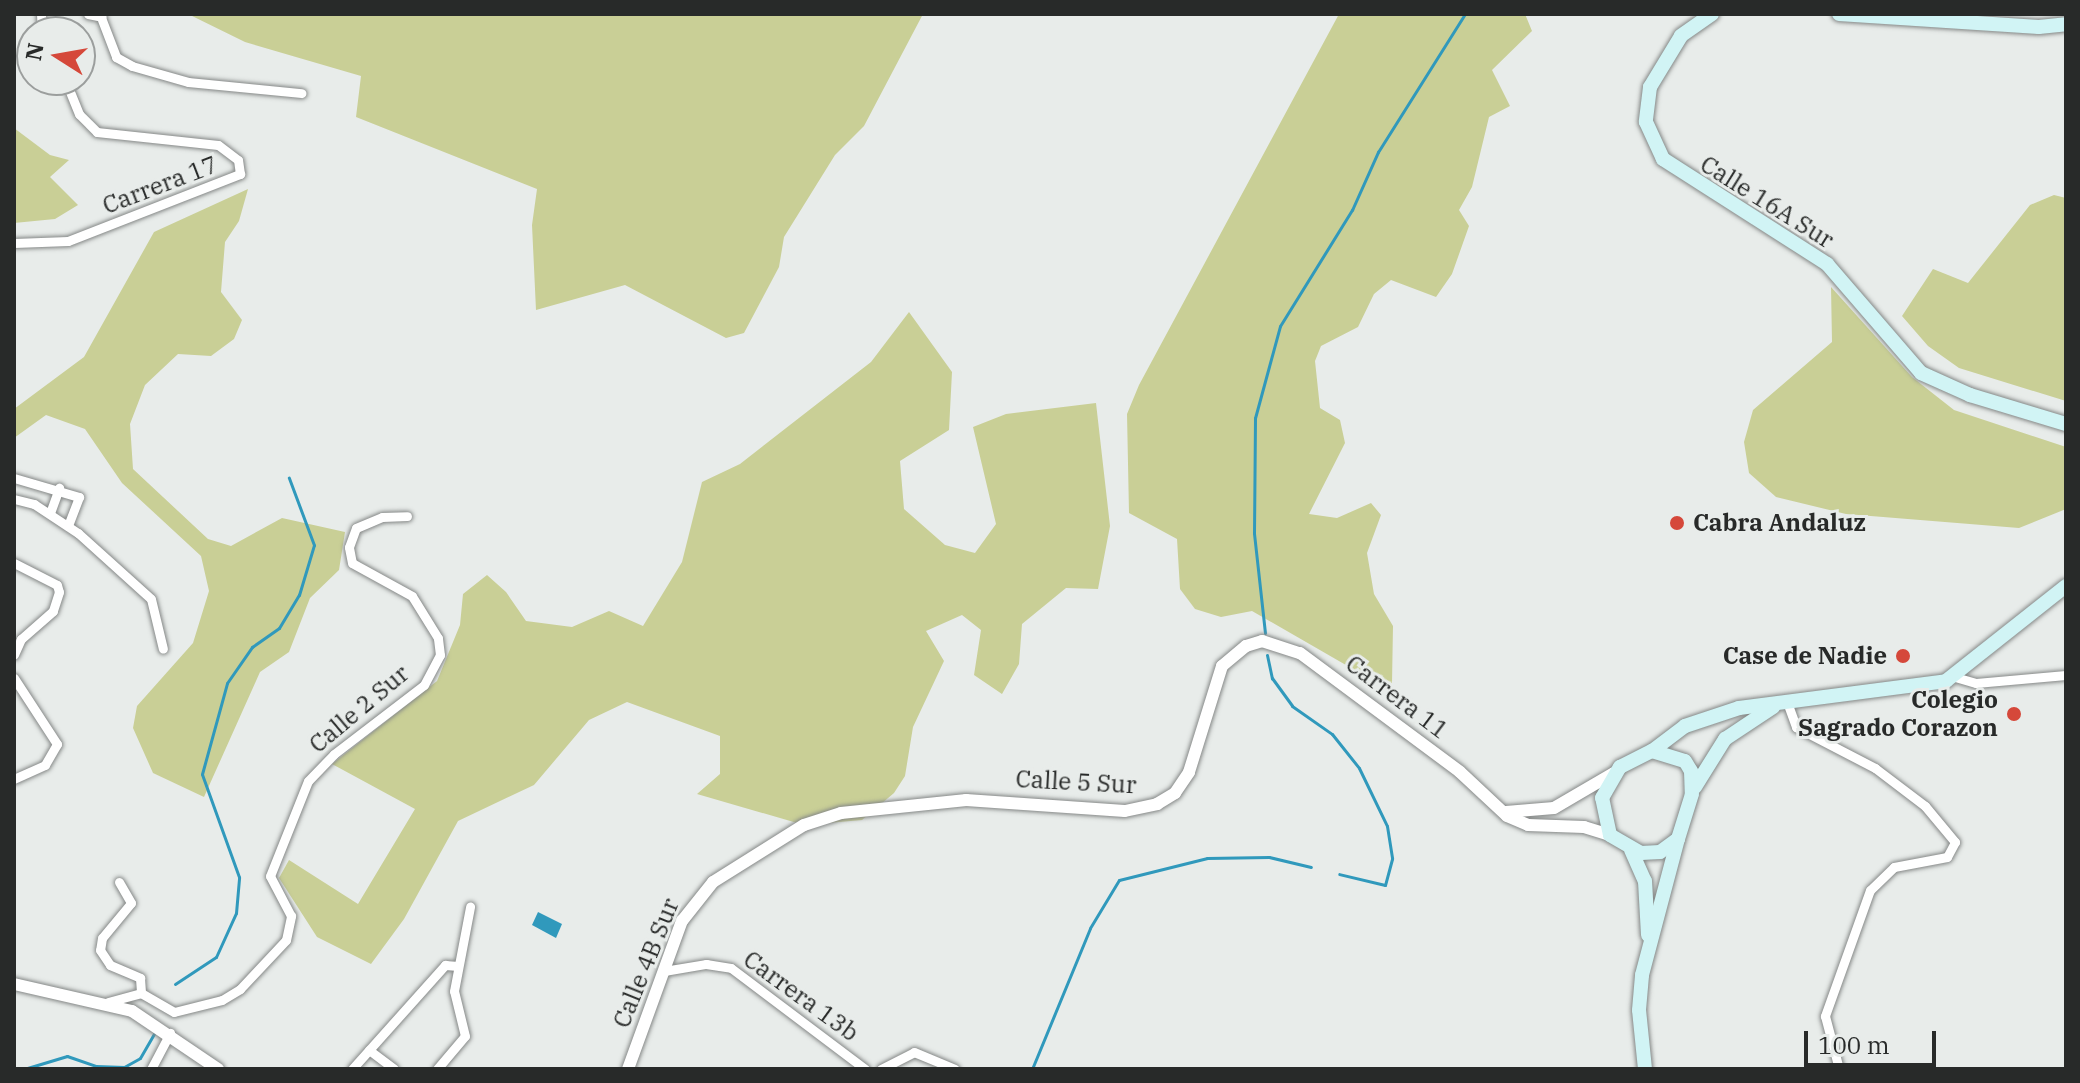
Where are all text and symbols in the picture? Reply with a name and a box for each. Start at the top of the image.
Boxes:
north arrow [16,16,96,96]
text: N [18,40,50,63]
street label: Carrera 17 [99,150,221,220]
street label: Calle 16A Sur [1695,150,1839,254]
place label: Cabra Andaluz [1693,509,1866,537]
marker: Cabra Andaluz [1668,514,1686,532]
place label: Case de Nadie [1723,642,1887,670]
marker: Case de Nadie [1894,647,1912,665]
street label: Carrera 11 [1340,649,1454,745]
street label: Calle 2 Sur [303,659,415,759]
place label: Colegio Sagrado Corazon [1798,686,1998,742]
marker: Colegio Sagrado Corazon [2005,705,2023,723]
street label: Calle 5 Sur [1015,764,1137,800]
street label: Calle 4B Sur [607,894,685,1032]
street label: Carrera 13b [738,945,864,1047]
scale bar [1808,1015,1940,1065]
text: 100 m [1818,1029,1890,1061]

